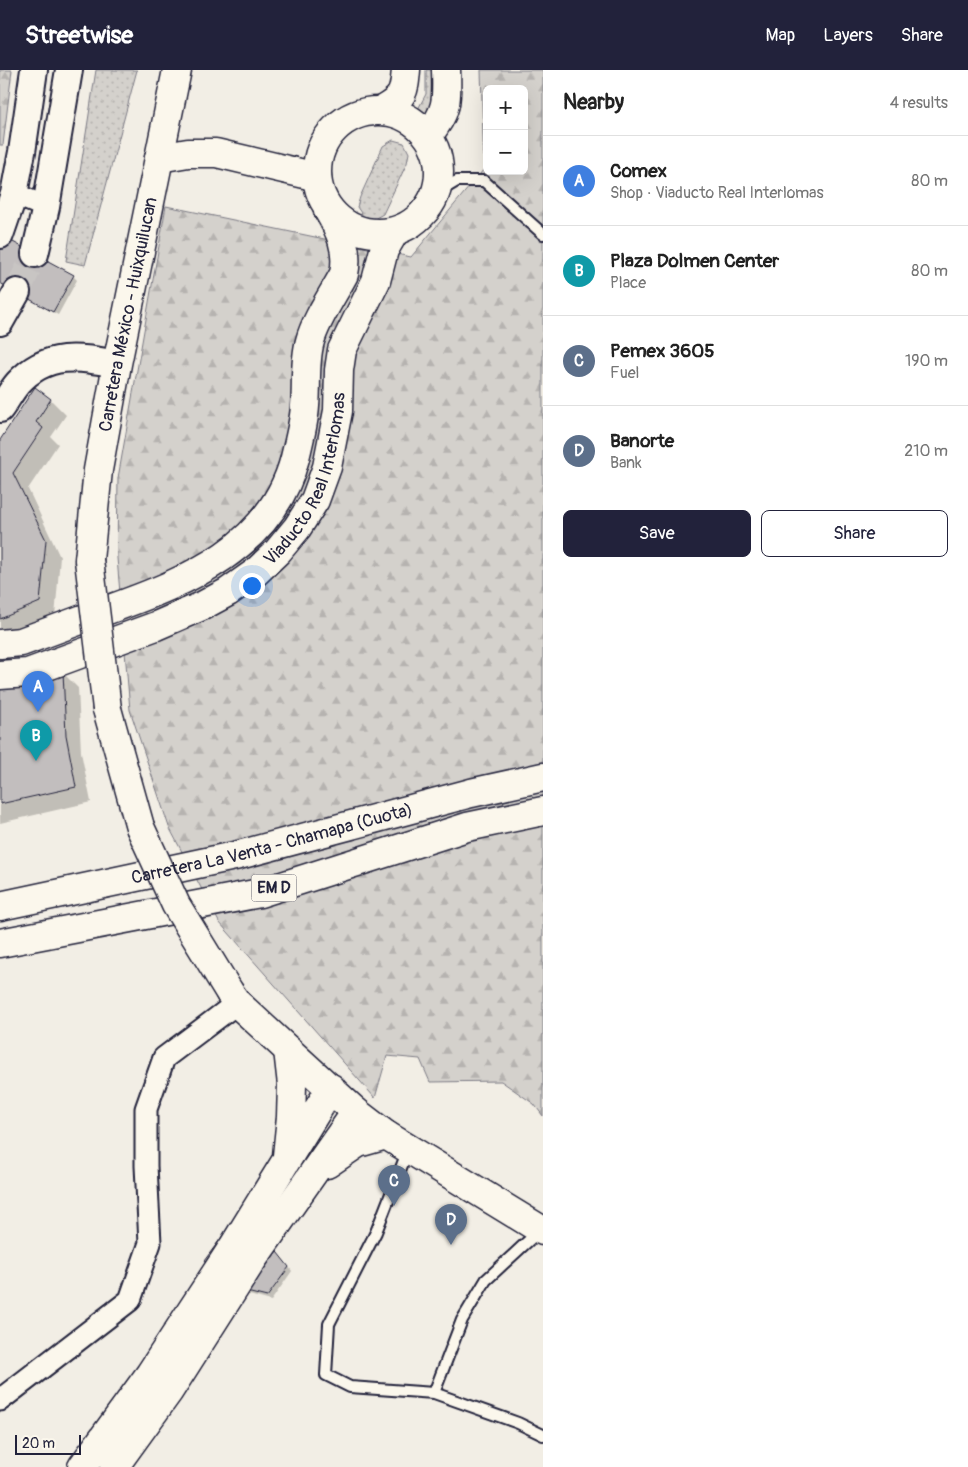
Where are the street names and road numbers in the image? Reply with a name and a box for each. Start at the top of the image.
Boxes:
street label: Carretera México - Huixquilucan [94,195,162,433]
street label: Viaducto Real Interlomas [259,392,350,570]
street label: Carretera La Venta - Chamapa (Cuota) [129,798,415,889]
road number: EM D [252,874,296,901]

